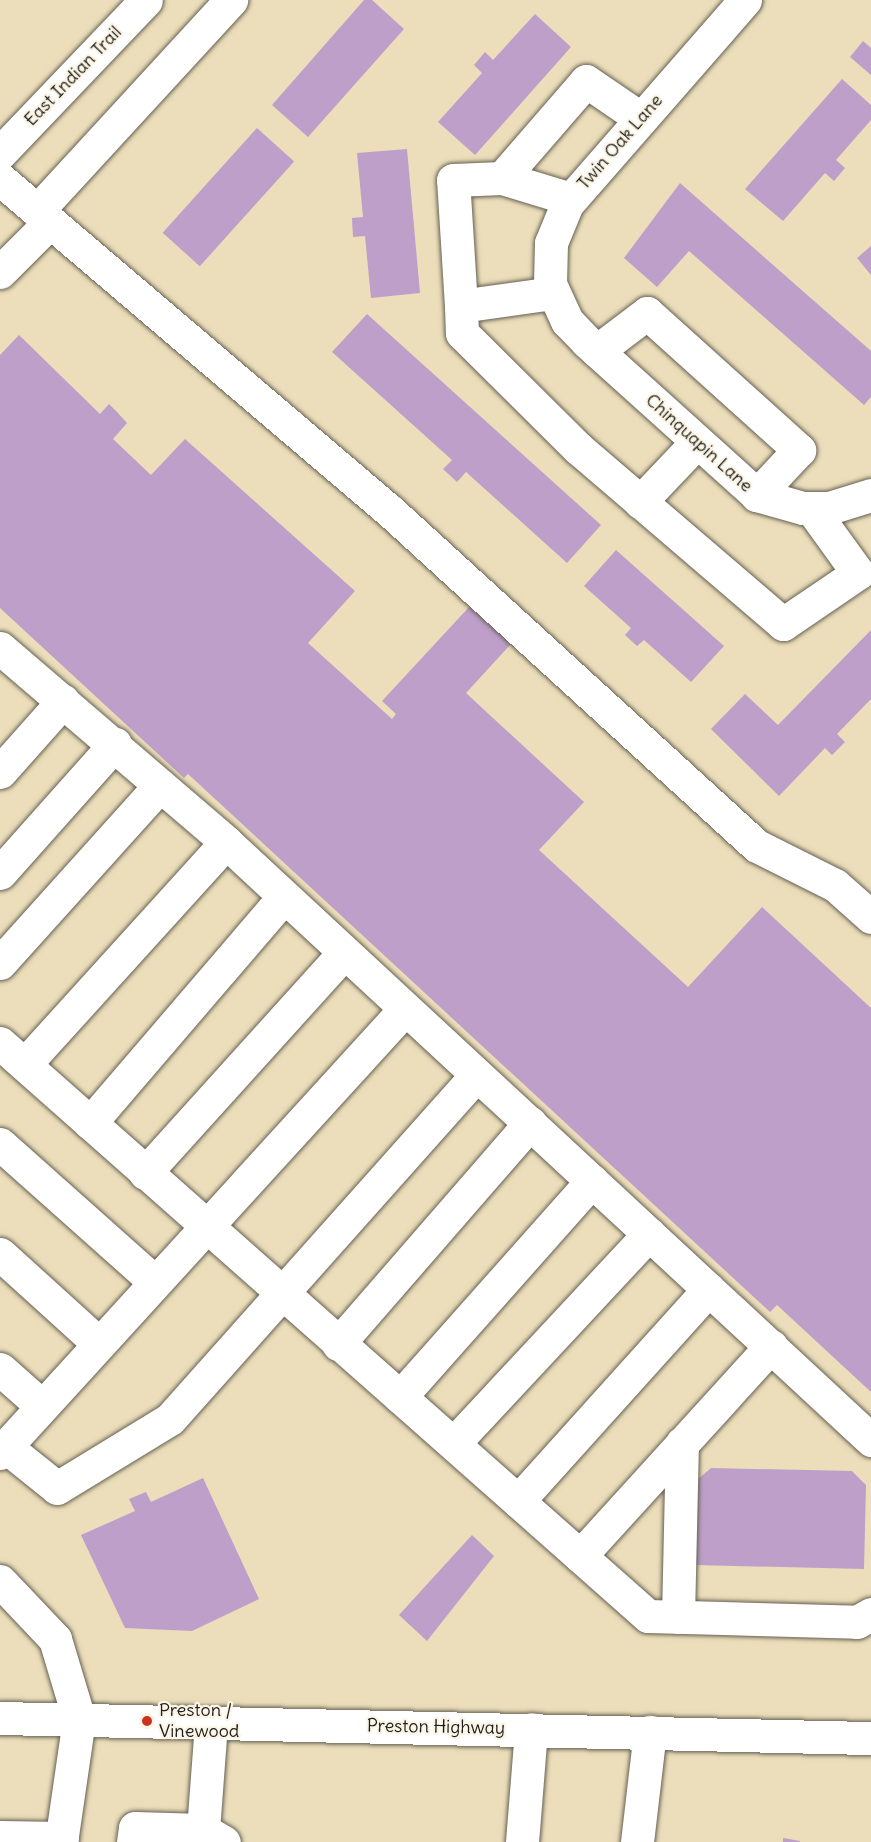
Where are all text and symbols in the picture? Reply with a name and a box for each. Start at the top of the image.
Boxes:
street label: East Indian Trail [20,22,126,130]
street label: Twin Oak Lane [573,90,667,194]
street label: Chinquapin Lane [641,389,757,497]
place label: Preston / Vinewood [159,1700,239,1742]
marker: Preston / Vinewood [140,1714,154,1728]
street label: Preston Highway [367,1715,505,1739]

